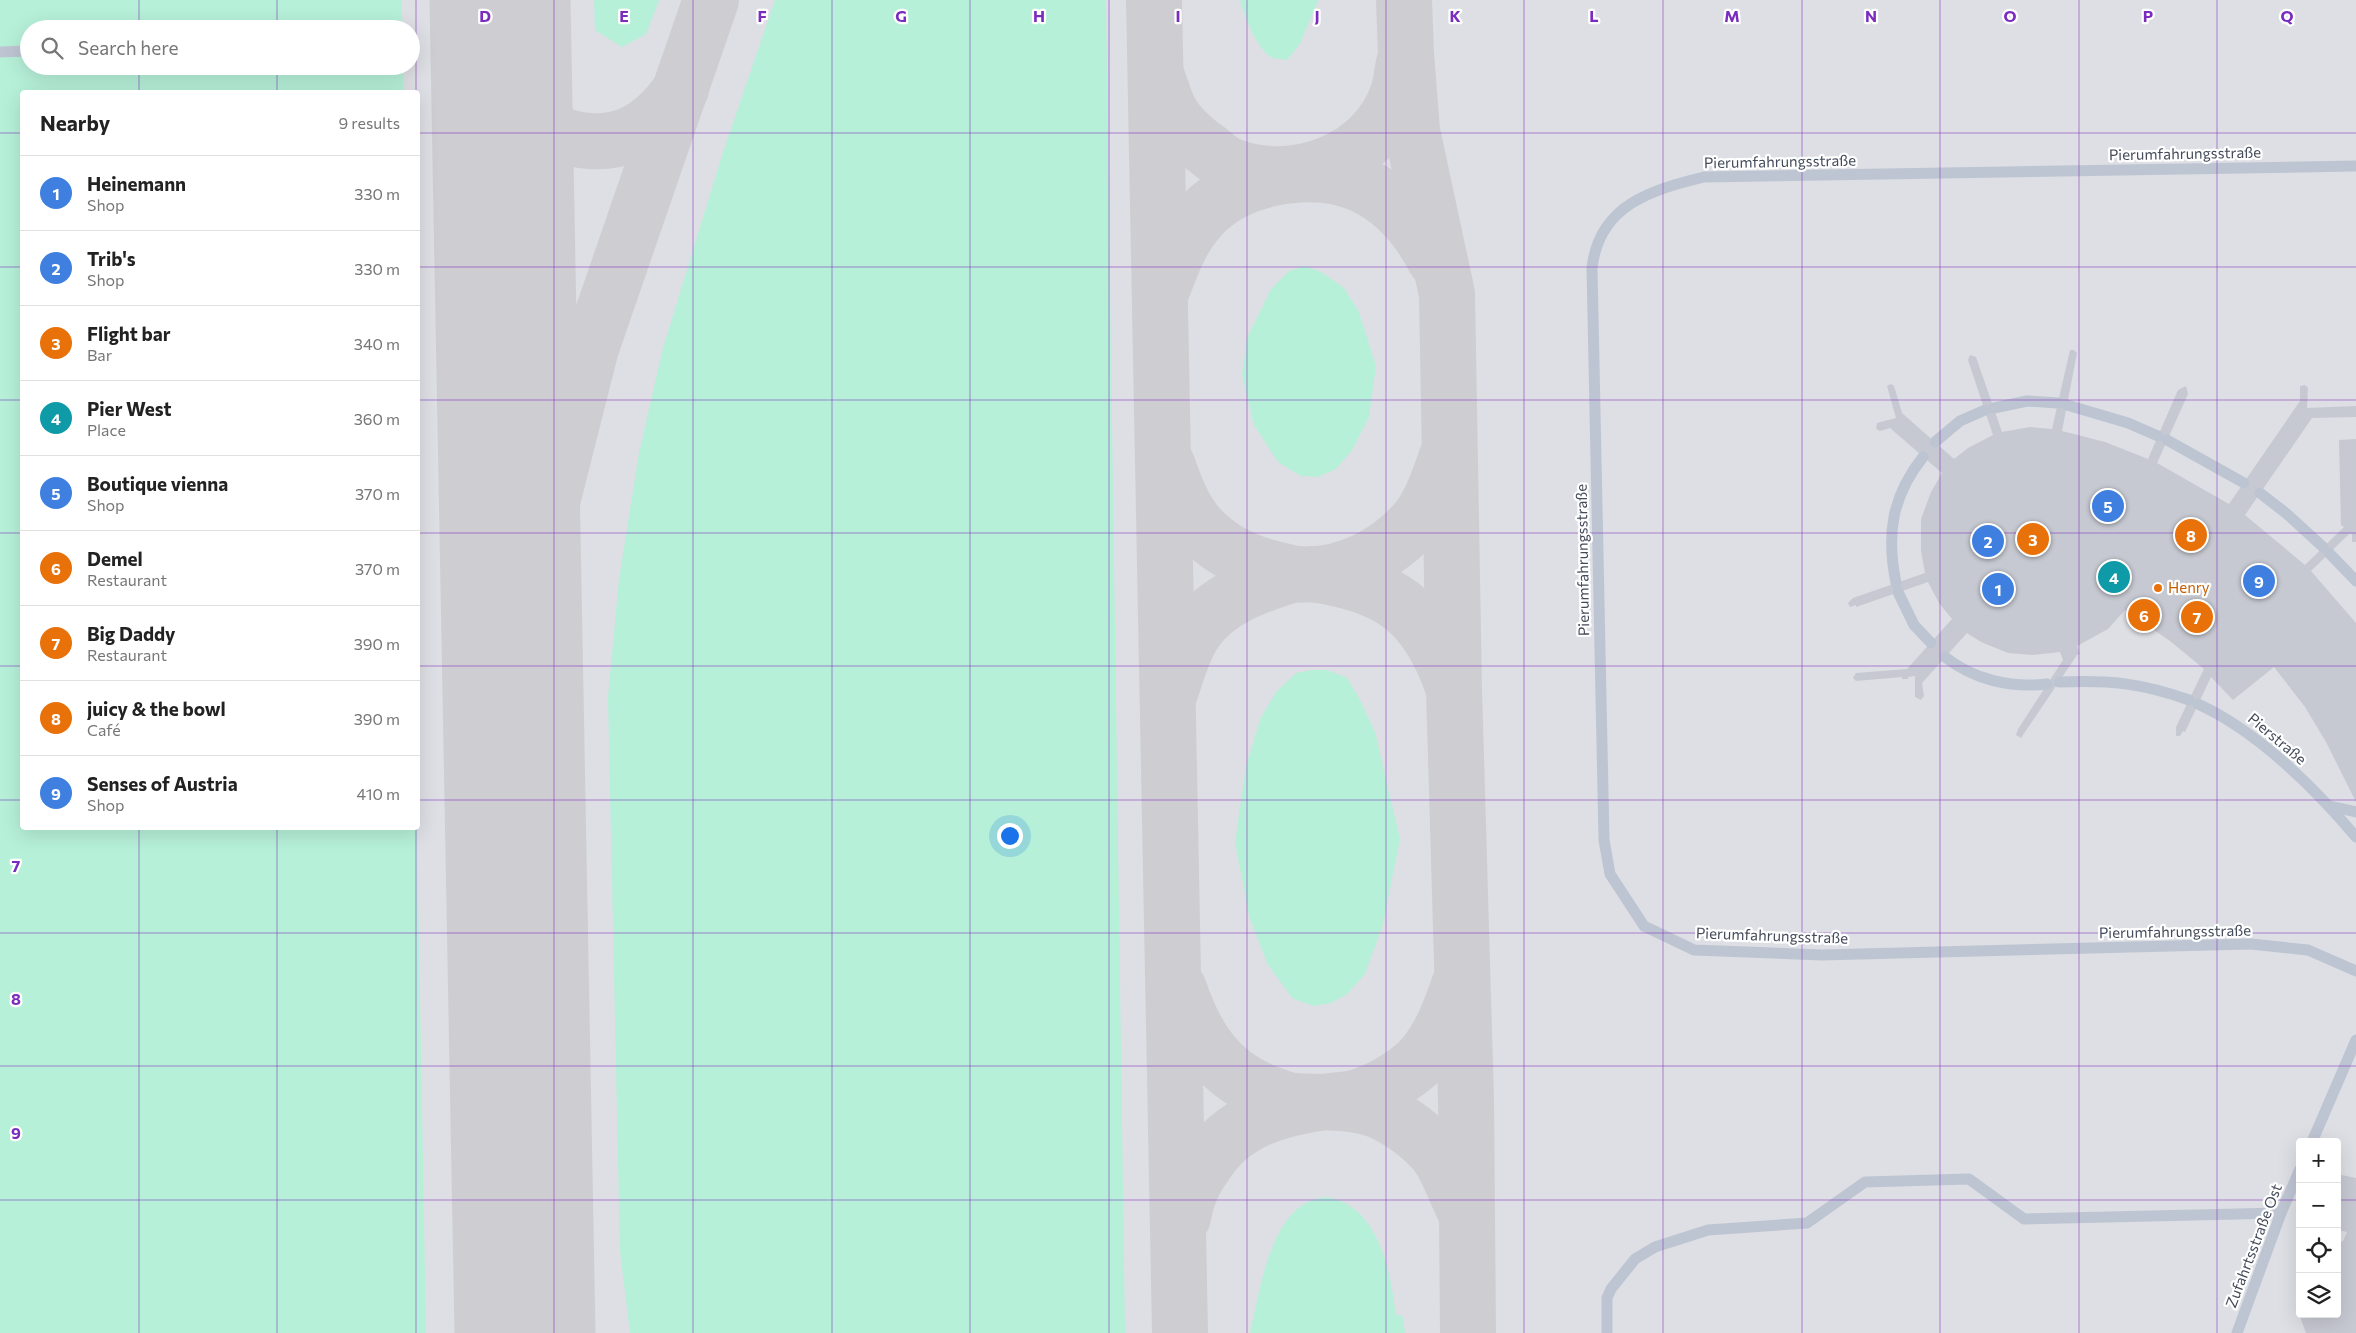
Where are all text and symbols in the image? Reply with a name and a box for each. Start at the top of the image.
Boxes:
text: D [479,6,491,25]
text: E [619,6,629,25]
text: F [757,6,767,25]
text: G [895,6,907,25]
text: H [1033,6,1045,25]
text: I [1175,6,1181,25]
text: J [1314,6,1320,25]
text: K [1449,6,1461,25]
text: L [1589,6,1599,25]
text: M [1724,6,1740,25]
text: N [1865,6,1877,25]
text: O [2003,6,2017,25]
text: P [2143,6,2153,25]
text: Q [2280,6,2294,25]
search box [20,20,420,75]
icon: search [38,34,66,62]
text: Search here [78,36,178,59]
text: Nearby [40,110,110,135]
text: 9 results [339,113,400,132]
street label: Pierumfahrungsstraße [2109,143,2261,163]
street label: Pierumfahrungsstraße [1704,151,1856,171]
text: Heinemann [87,172,186,195]
text: 1 [52,184,60,203]
text: 330 m [354,184,400,203]
text: Shop [87,195,125,214]
text: Trib's [87,247,136,270]
text: 2 [51,259,61,278]
text: 330 m [354,259,400,278]
text: Shop [87,270,125,289]
text: Flight bar [87,322,171,345]
text: 3 [51,334,61,353]
text: 340 m [354,334,400,353]
text: Bar [87,345,112,364]
text: Pier West [87,397,171,420]
text: 4 [51,409,61,428]
text: 360 m [354,409,400,428]
text: Place [87,420,126,439]
text: Boutique vienna [87,472,228,495]
text: 5 [51,484,61,503]
text: 370 m [355,484,400,503]
street label: Pierumfahrungsstraße [1572,484,1592,636]
pin: 5 [2092,487,2124,525]
text: Shop [87,495,125,514]
pin: 8 [2175,516,2207,554]
pin: 3 [2017,520,2049,558]
pin: 2 [1972,522,2004,560]
text: Demel [87,547,143,570]
pin: 4 [2098,558,2130,596]
text: 6 [51,559,61,578]
text: 370 m [355,559,400,578]
pin: 9 [2243,562,2275,600]
text: Restaurant [87,570,167,589]
pin: 1 [1982,570,2014,608]
place label: Henry [2168,578,2210,596]
marker: Henry [2152,582,2164,594]
pin: 6 [2128,596,2160,634]
pin: 7 [2181,598,2213,636]
text: Big Daddy [87,622,176,645]
text: 7 [52,634,60,653]
text: 390 m [354,634,400,653]
text: Restaurant [87,645,167,664]
text: juicy & the bowl [87,697,226,720]
text: 8 [51,709,61,728]
text: 390 m [354,709,400,728]
street label: Pierstraße [2245,709,2311,768]
text: Café [87,720,121,739]
text: Senses of Austria [87,772,238,795]
text: 9 [51,784,61,803]
text: 410 m [357,784,400,803]
text: Shop [87,795,125,814]
your location [997,823,1023,849]
text: 7 [12,856,21,875]
street label: Pierumfahrungsstraße [2099,921,2251,941]
street label: Pierumfahrungsstraße [1696,923,1849,947]
text: 8 [11,989,21,1008]
text: 9 [11,1123,21,1142]
map controls [2296,1138,2341,1318]
button: + [2296,1138,2341,1183]
street label: Zufahrtsstraße Ost [2221,1181,2285,1310]
button: − [2296,1183,2341,1228]
button: locate [2296,1228,2341,1273]
button: layers [2296,1273,2341,1318]

